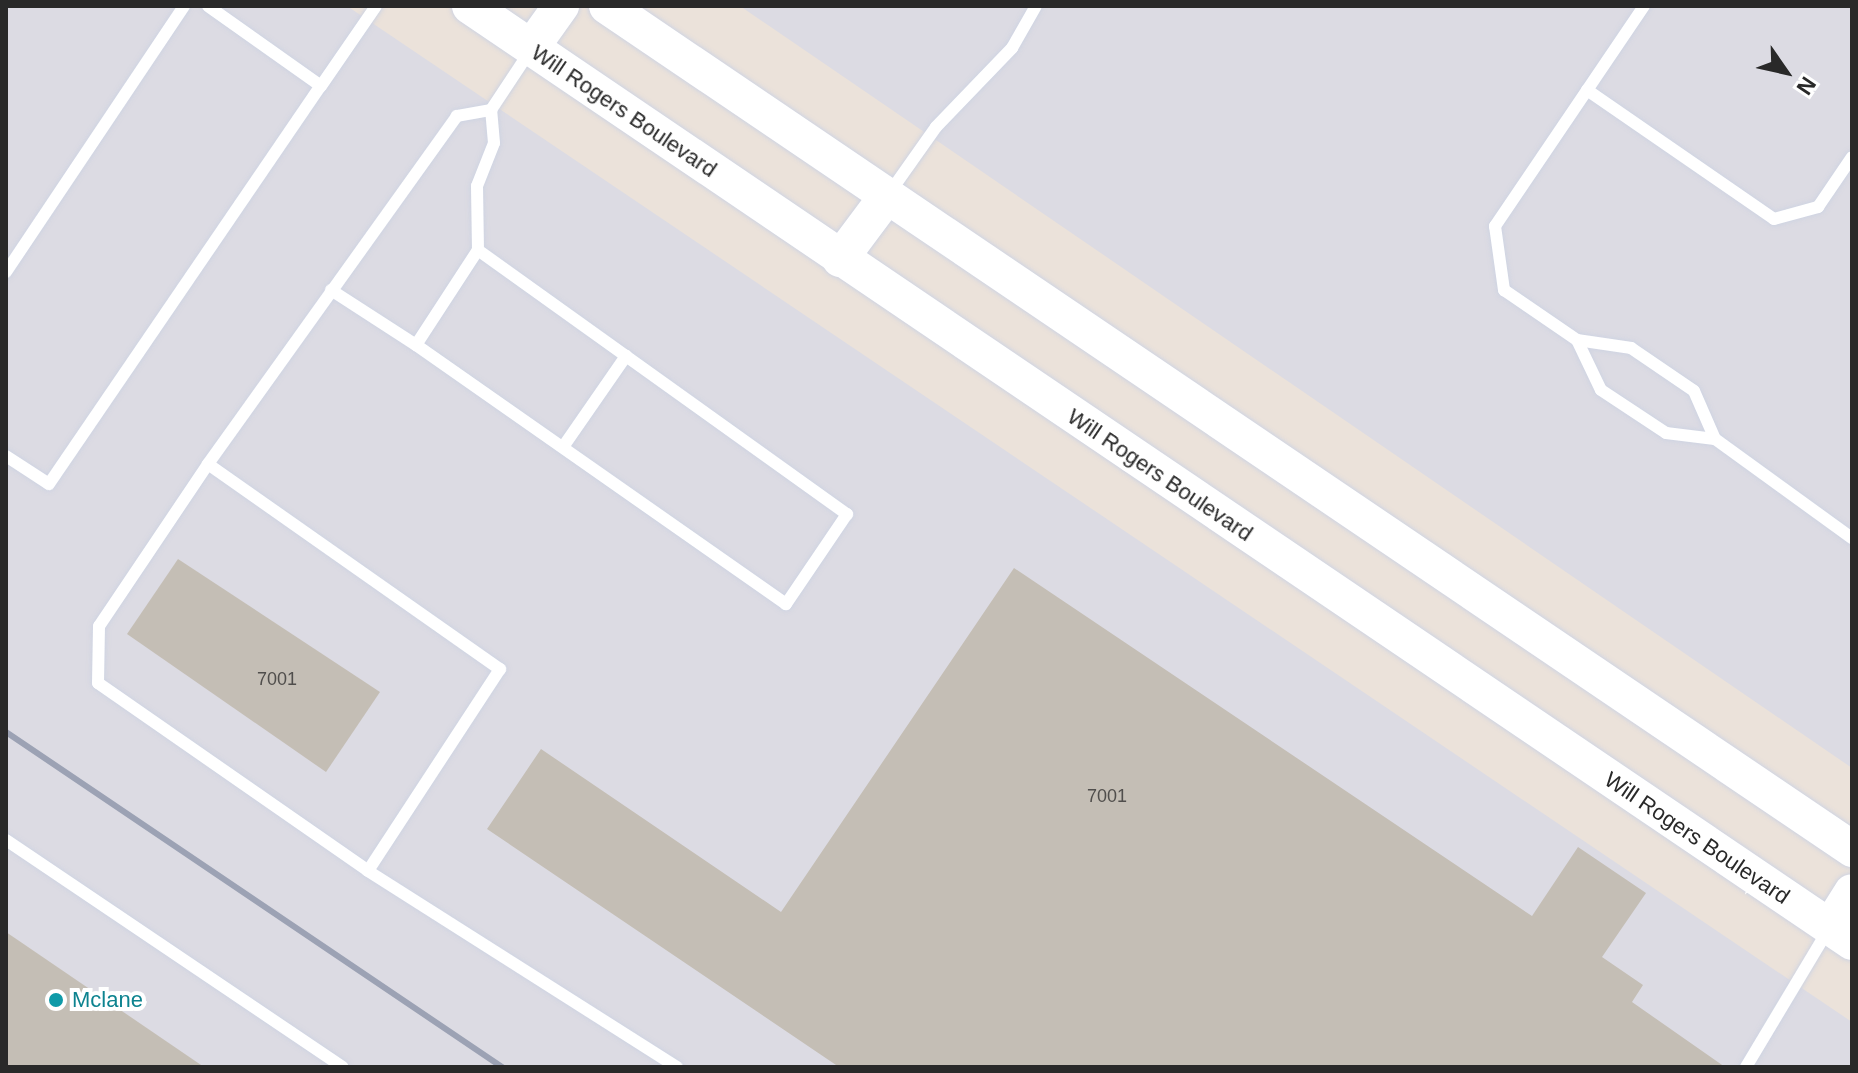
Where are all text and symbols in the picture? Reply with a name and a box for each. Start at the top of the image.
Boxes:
north arrow [1746,32,1826,112]
street label: Will Rogers Boulevard [526,39,722,183]
text: N [1792,72,1821,99]
street label: Will Rogers Boulevard [1062,403,1258,547]
house number: 7001 [257,668,297,690]
street label: Will Rogers Boulevard [1599,766,1795,910]
house number: 7001 [1087,785,1127,807]
place label: Mclane [72,987,143,1013]
marker: Mclane [47,991,65,1009]

